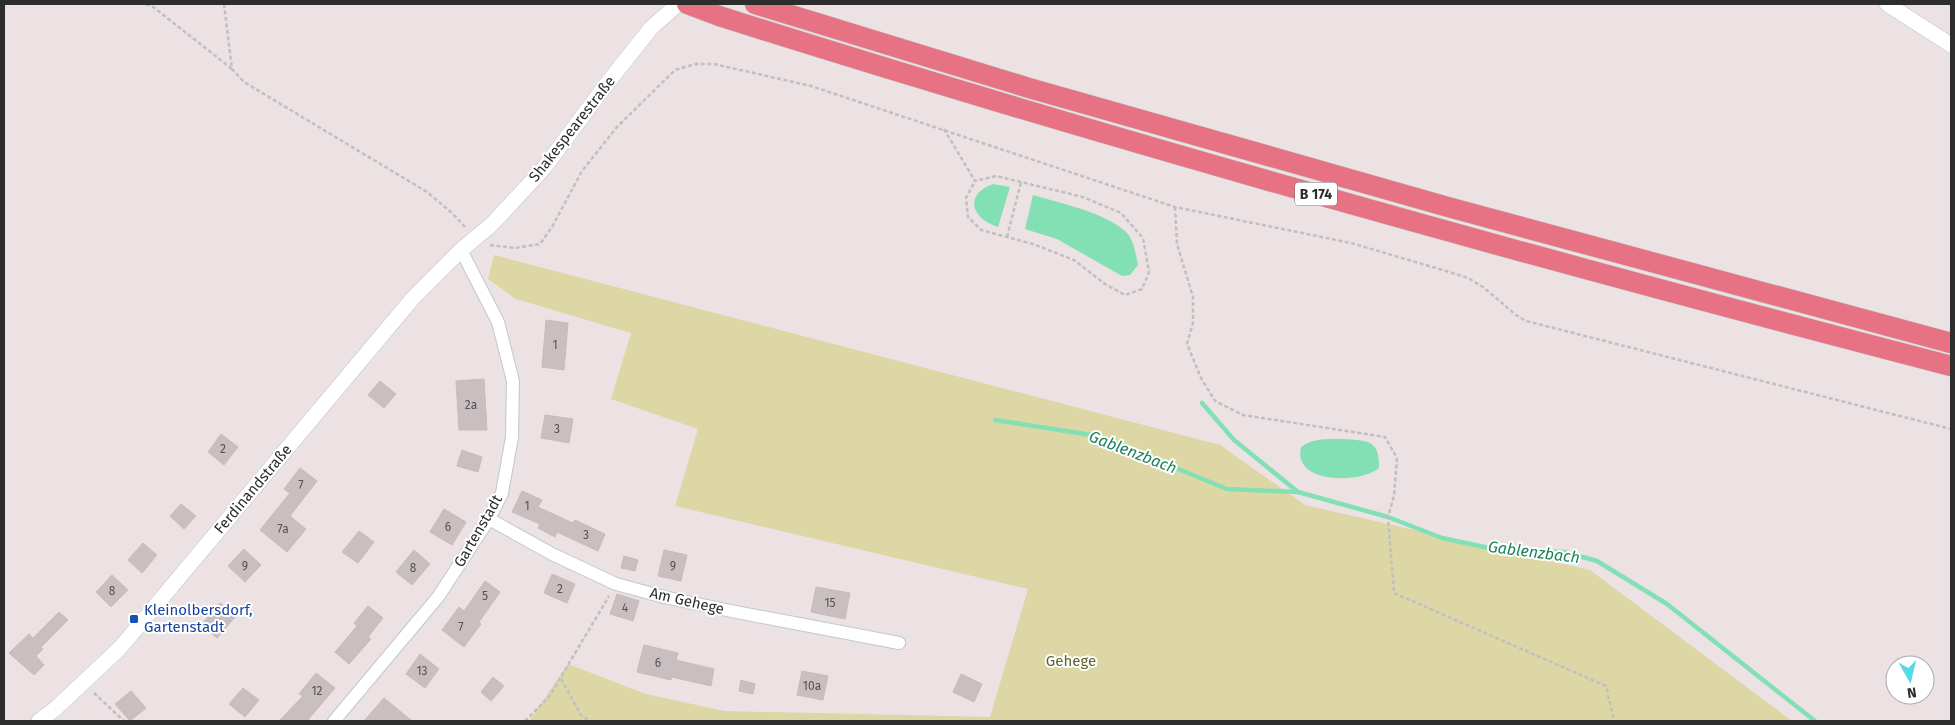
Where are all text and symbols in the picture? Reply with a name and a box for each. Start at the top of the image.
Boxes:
street label: Shakespearestraße [525,72,619,186]
road number: B 174 [1295,182,1337,205]
house number: 1 [552,338,558,352]
house number: 2a [465,398,477,412]
house number: 3 [554,422,560,436]
water label: Gablenzbach [1086,427,1180,477]
street label: Ferdinandstraße [210,441,296,537]
house number: 2 [220,442,226,456]
house number: 7 [298,478,304,492]
street label: Gartenstadt [450,491,506,570]
house number: 1 [524,499,530,513]
house number: 6 [445,520,451,534]
house number: 7a [277,522,289,536]
house number: 3 [583,528,589,542]
water label: Gablenzbach [1487,537,1581,567]
house number: 9 [242,559,248,573]
house number: 9 [670,559,676,573]
house number: 8 [410,561,417,575]
house number: 2 [557,582,563,596]
house number: 8 [109,584,116,598]
street label: Am Gehege [648,584,726,618]
house number: 5 [482,589,488,603]
house number: 15 [824,596,836,610]
place label: Kleinolbersdorf, Gartenstadt [144,601,253,636]
house number: 4 [622,601,629,615]
marker: Kleinolbersdorf, Gartenstadt [128,613,140,625]
house number: 7 [458,620,464,634]
park label: Gehege [1046,652,1096,670]
north arrow [1885,655,1935,705]
house number: 6 [655,656,661,670]
house number: 13 [416,664,428,678]
house number: 10a [803,679,821,693]
text: N [1906,683,1918,701]
house number: 12 [311,684,323,698]

